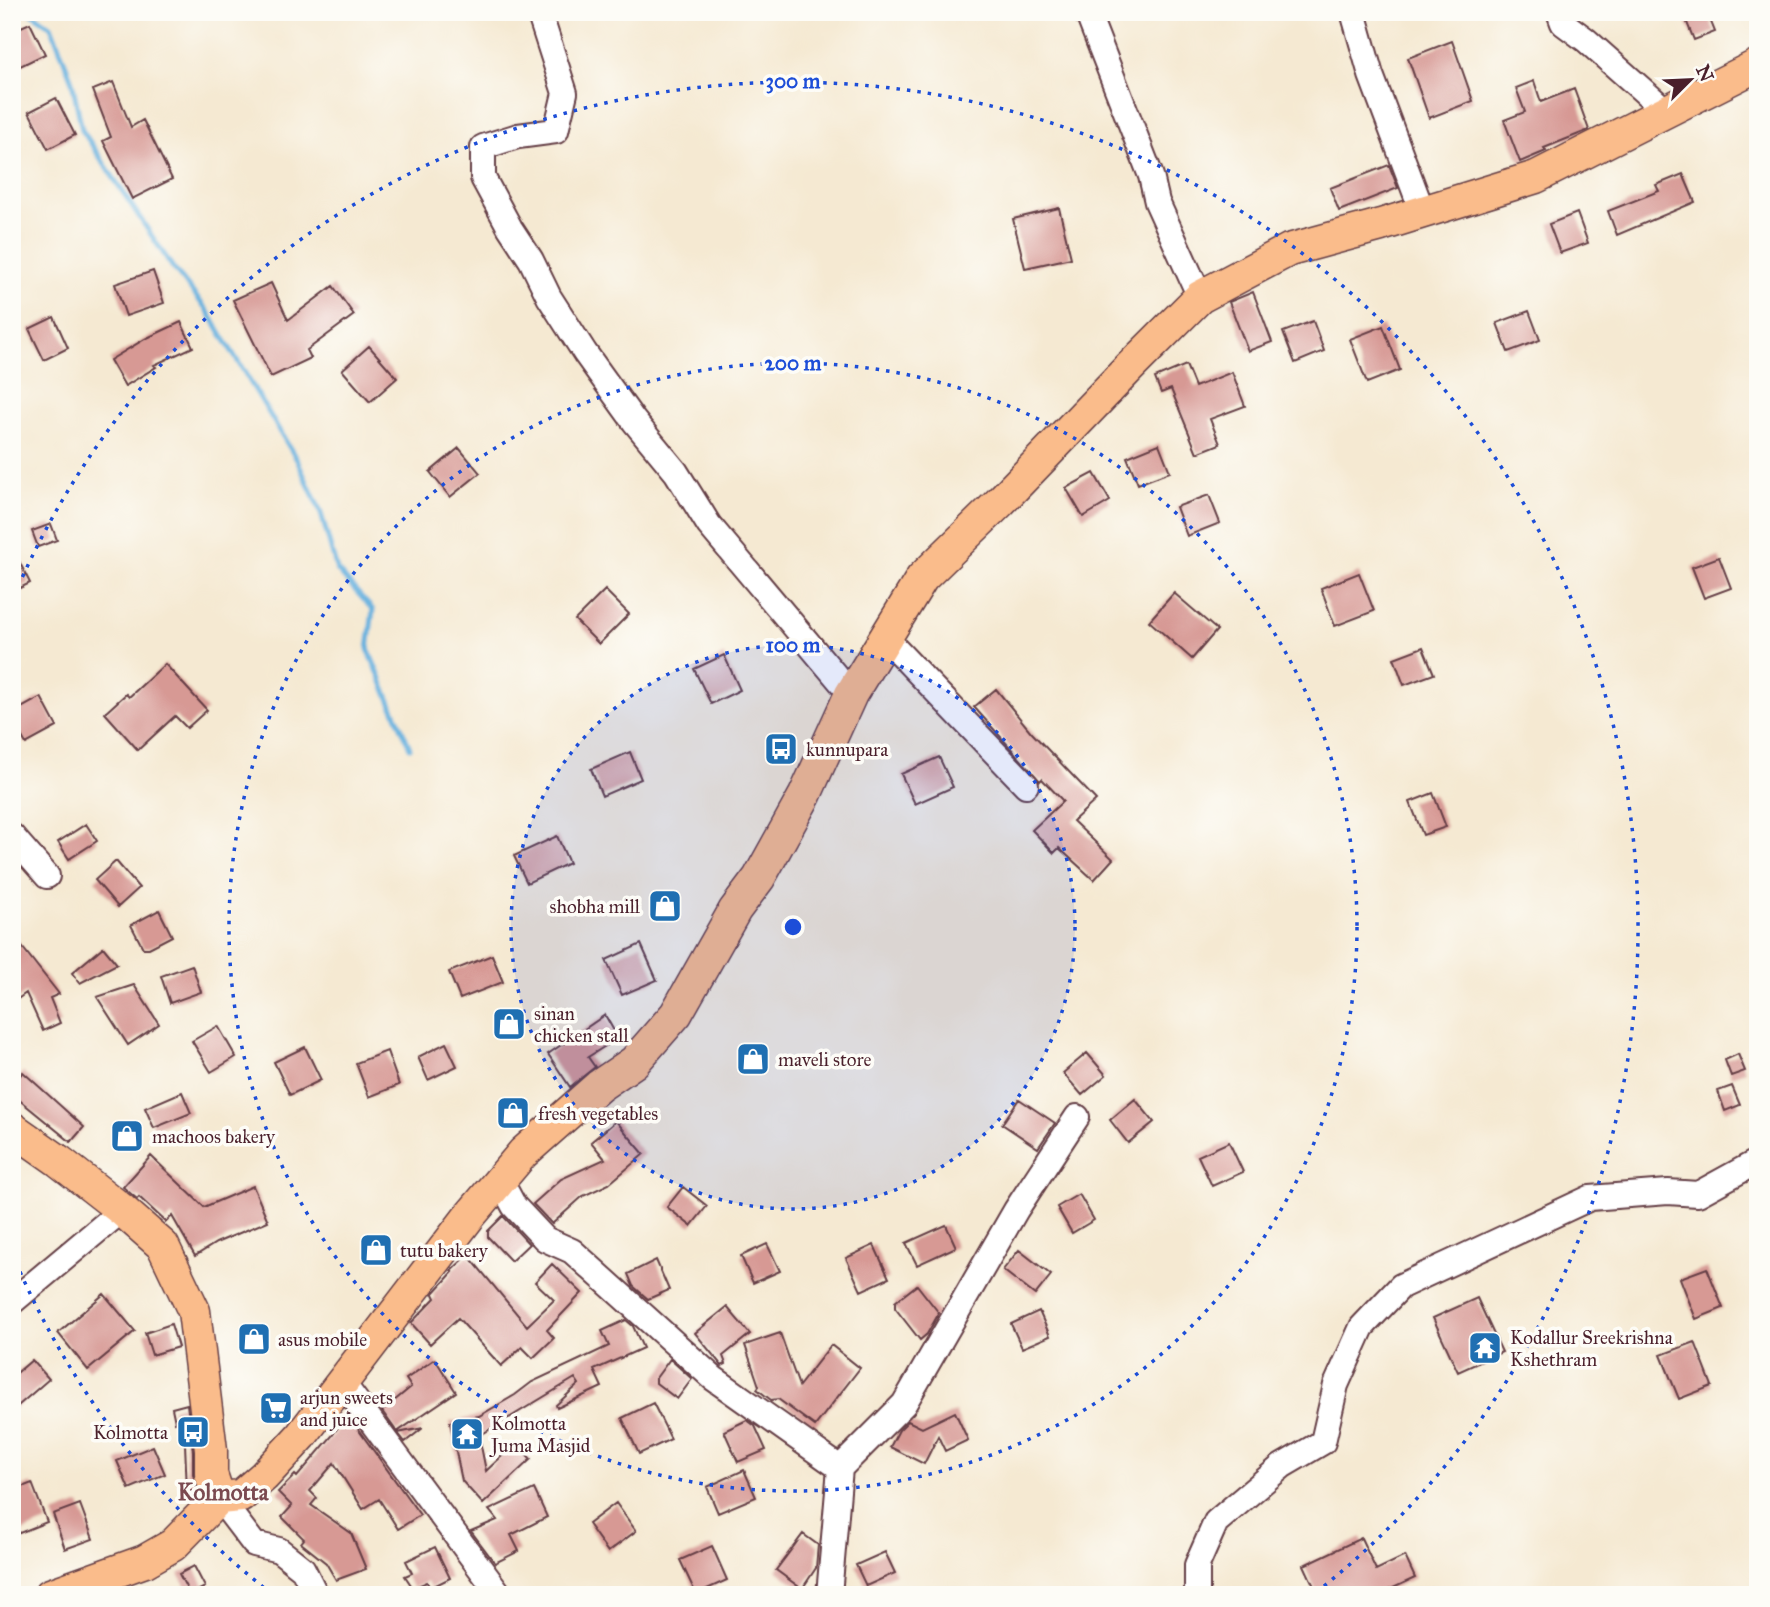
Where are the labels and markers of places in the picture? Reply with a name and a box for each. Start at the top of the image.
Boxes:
bus stop icon: kunnupara [762,730,800,768]
place label: kunnupara [806,738,889,761]
shop icon: shobha mill [646,887,684,925]
place label: shobha mill [550,895,641,918]
centre of rings [781,915,805,939]
place label: sinan chicken stall [534,1002,630,1047]
shop icon: sinan chicken stall [490,1005,528,1043]
shop icon: maveli store [734,1040,772,1078]
place label: maveli store [778,1048,871,1071]
shop icon: fresh vegetables [494,1094,532,1132]
place label: fresh vegetables [538,1102,658,1126]
shop icon: machoos bakery [108,1117,146,1155]
place label: machoos bakery [152,1125,276,1148]
shop icon: tutu bakery [357,1231,395,1269]
place label: tutu bakery [400,1239,489,1262]
shop icon: asus mobile [235,1320,273,1358]
place label: Kodallur Sreekrishna Kshethram [1510,1326,1674,1371]
place label: asus mobile [278,1328,367,1351]
temple icon: Kodallur Sreekrishna Kshethram [1466,1329,1504,1367]
place label: arjun sweets and juice [300,1386,393,1431]
supermarket icon: arjun sweets and juice [257,1389,295,1427]
place label: Kolmotta Juma Masjid [489,1412,591,1458]
bus stop icon: Kolmotta [174,1413,212,1451]
temple icon: Kolmotta Juma Masjid [448,1415,486,1453]
place label: Kolmotta [93,1421,169,1444]

